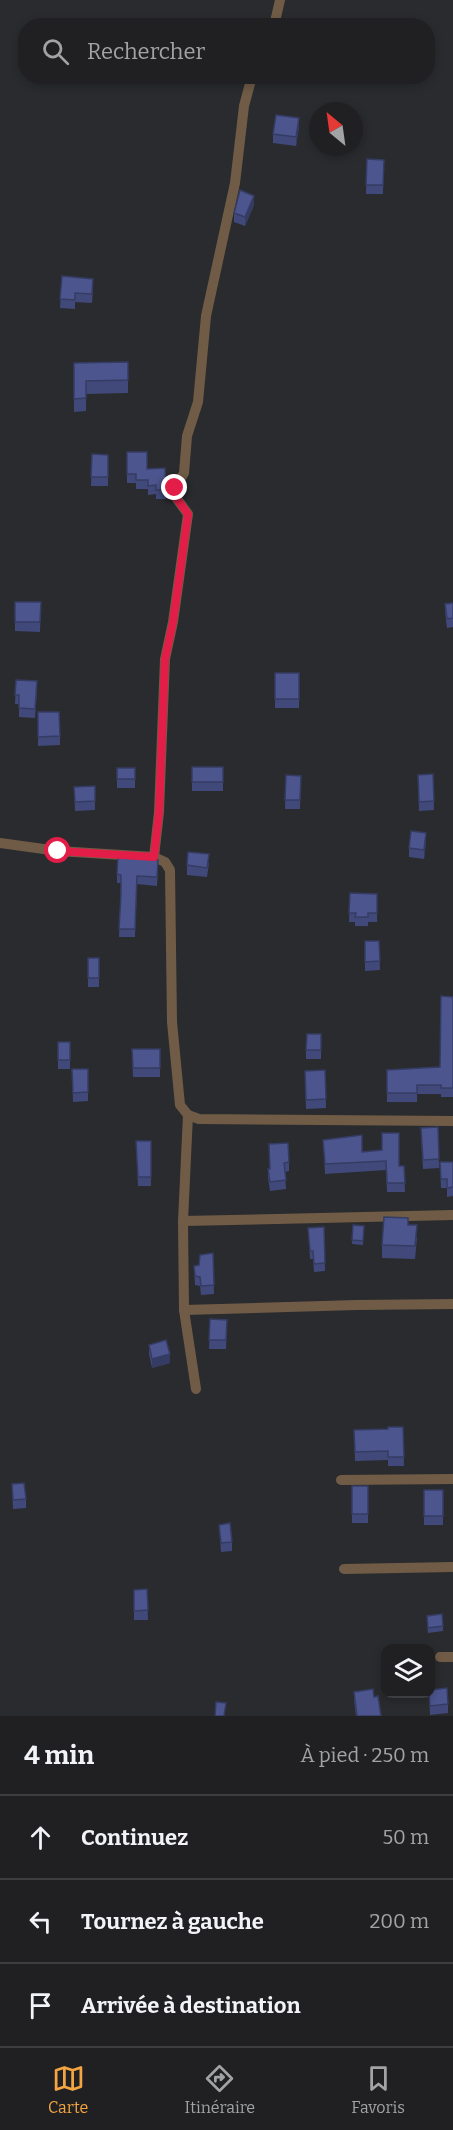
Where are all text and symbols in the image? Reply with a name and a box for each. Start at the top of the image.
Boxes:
search box [18,18,435,84]
icon: search [39,35,72,68]
text: Rechercher [87,38,205,65]
north arrow [309,102,363,156]
route end [161,474,187,500]
route start [44,837,70,863]
map controls [381,1644,435,1698]
button: layers [381,1644,435,1698]
text: 4 min [24,1740,94,1771]
text: À pied · 250 m [300,1743,429,1767]
icon: ahead [24,1821,57,1854]
text: Continuez [81,1824,188,1851]
text: 50 m [382,1825,429,1849]
icon: left [24,1905,57,1938]
text: Tournez à gauche [81,1908,264,1935]
text: 200 m [369,1909,429,1933]
icon: arrive [24,1989,57,2022]
text: Arrivée à destination [81,1992,301,2019]
tab: Carte [48,2062,88,2117]
tab: Itinéraire [185,2062,255,2117]
tab: Favoris [351,2062,405,2117]

